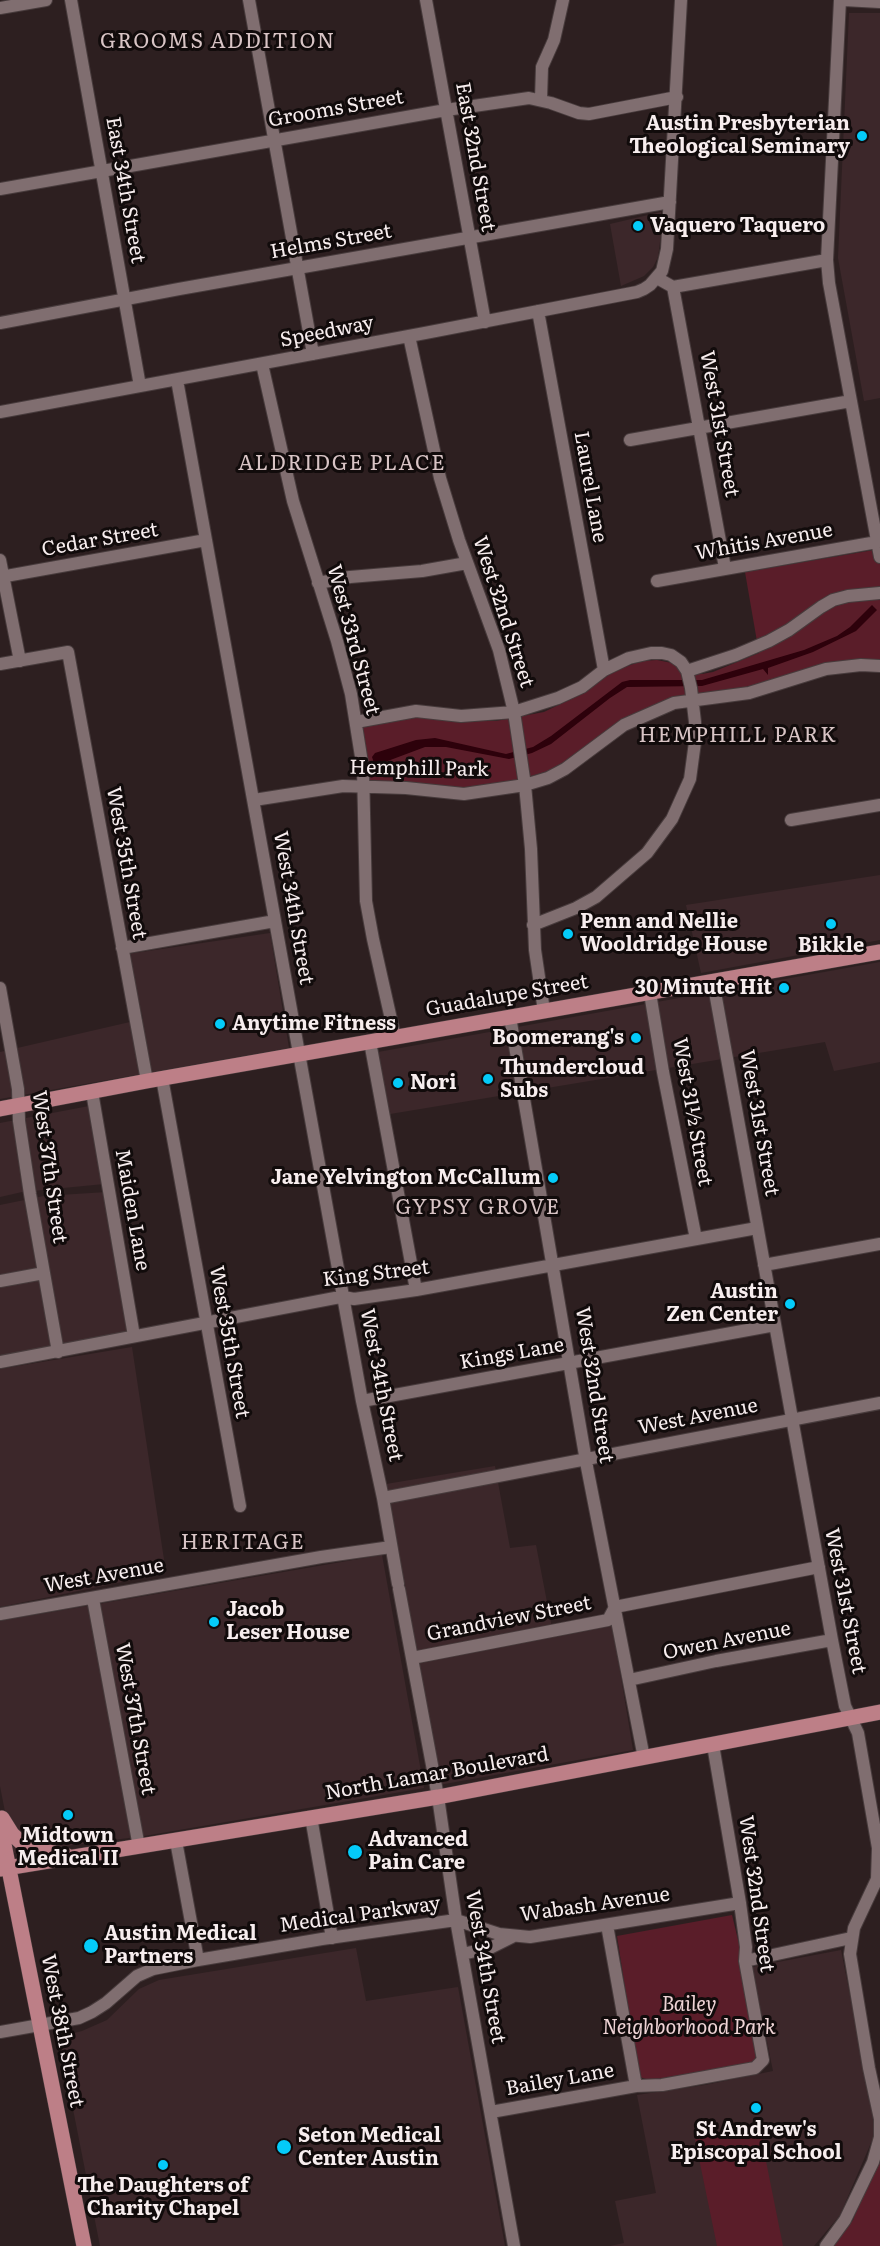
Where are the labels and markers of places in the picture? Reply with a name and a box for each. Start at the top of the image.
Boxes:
place label: Austin Presbyterian Theological Seminary [629,112,850,159]
marker: Austin Presbyterian Theological Seminary [855,129,869,143]
place label: Vaquero Taquero [650,214,825,238]
marker: Vaquero Taquero [631,219,645,233]
place label: Penn and Nellie Wooldridge House [580,910,767,957]
marker: Bikkle [824,917,838,931]
marker: Penn and Nellie Wooldridge House [561,927,575,941]
place label: Bikkle [798,934,864,958]
place label: 30 Minute Hit [635,976,772,1000]
marker: 30 Minute Hit [777,981,791,995]
place label: Anytime Fitness [232,1012,396,1036]
marker: Anytime Fitness [213,1017,227,1031]
place label: Boomerang's [492,1026,624,1050]
marker: Boomerang's [629,1031,643,1045]
place label: Thundercloud Subs [500,1056,644,1103]
place label: Nori [410,1071,456,1095]
marker: Thundercloud Subs [481,1072,495,1086]
marker: Nori [391,1076,405,1090]
place label: Jane Yelvington McCallum [271,1166,541,1190]
marker: Jane Yelvington McCallum [546,1171,560,1185]
place label: Austin Zen Center [666,1280,778,1327]
marker: Austin Zen Center [783,1297,797,1311]
place label: Jacob Leser House [226,1598,350,1645]
marker: Jacob Leser House [207,1615,221,1629]
marker: Midtown Medical II [61,1808,75,1822]
place label: Midtown Medical II [17,1824,119,1871]
place label: Advanced Pain Care [368,1828,468,1875]
marker: Advanced Pain Care [346,1843,364,1861]
place label: Austin Medical Partners [104,1922,257,1969]
marker: Austin Medical Partners [82,1937,100,1955]
marker: St Andrew's Episcopal School [749,2101,763,2115]
place label: St Andrew's Episcopal School [670,2118,842,2165]
place label: Seton Medical Center Austin [298,2124,441,2171]
marker: Seton Medical Center Austin [275,2138,293,2156]
marker: The Daughters of Charity Chapel [156,2158,170,2172]
place label: The Daughters of Charity Chapel [77,2174,249,2221]

